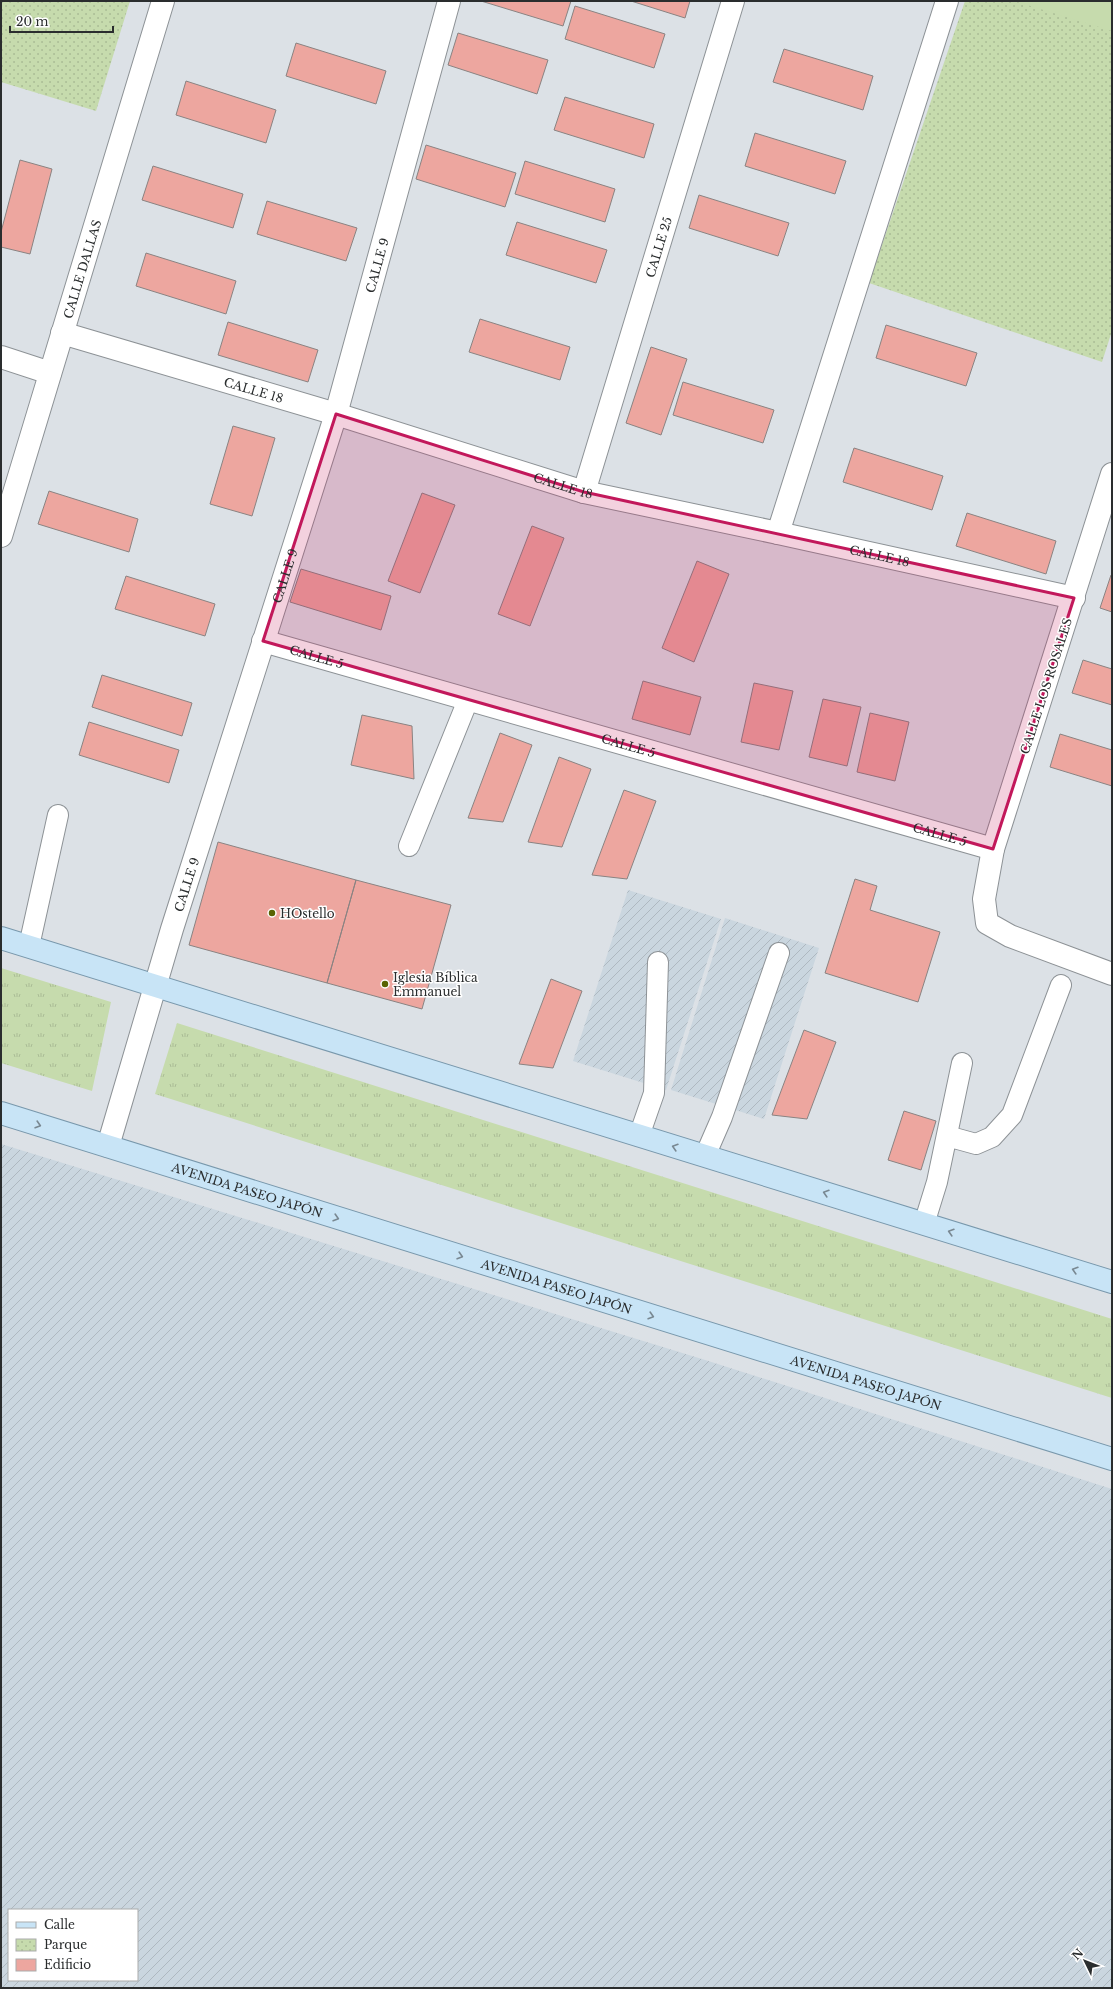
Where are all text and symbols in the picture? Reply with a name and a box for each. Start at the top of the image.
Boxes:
scale bar [10,8,113,34]
text: 20 m [16,14,48,29]
street label: CALLE 25 [642,215,675,279]
street label: CALLE DALLAS [60,217,104,320]
street label: CALLE 9 [362,236,391,294]
street label: CALLE 18 [222,374,285,406]
street label: CALLE 18 [532,469,594,501]
street label: CALLE 18 [848,541,911,569]
street label: CALLE 9 [269,547,300,605]
street label: CALLE LOS ROSALES [1017,616,1075,756]
street label: CALLE 5 [288,642,346,671]
street label: CALLE 5 [600,730,657,760]
street label: CALLE 5 [911,819,969,849]
street label: CALLE 9 [171,855,202,914]
place label: HOstello [280,906,335,921]
marker: HOstello [267,908,277,918]
place label: Iglesia Bíblica Emmanuel [393,970,478,999]
marker: Iglesia Bíblica Emmanuel [380,979,390,989]
one-way arrow [35,1120,42,1129]
one-way arrow [672,1143,679,1152]
street label: AVENIDA PASEO JAPÓN [169,1159,325,1220]
one-way arrow [823,1189,830,1198]
one-way arrow [332,1213,339,1221]
one-way arrow [947,1228,954,1237]
one-way arrow [457,1251,464,1260]
street label: AVENIDA PASEO JAPÓN [478,1255,634,1317]
one-way arrow [1071,1266,1078,1275]
one-way arrow [648,1311,655,1320]
street label: AVENIDA PASEO JAPÓN [788,1352,943,1413]
legend [8,1909,138,1981]
text: Calle [44,1917,75,1932]
text: Parque [44,1937,87,1952]
north arrow [1065,1941,1105,1981]
text: N [1069,1945,1087,1963]
text: Edificio [44,1957,91,1972]

